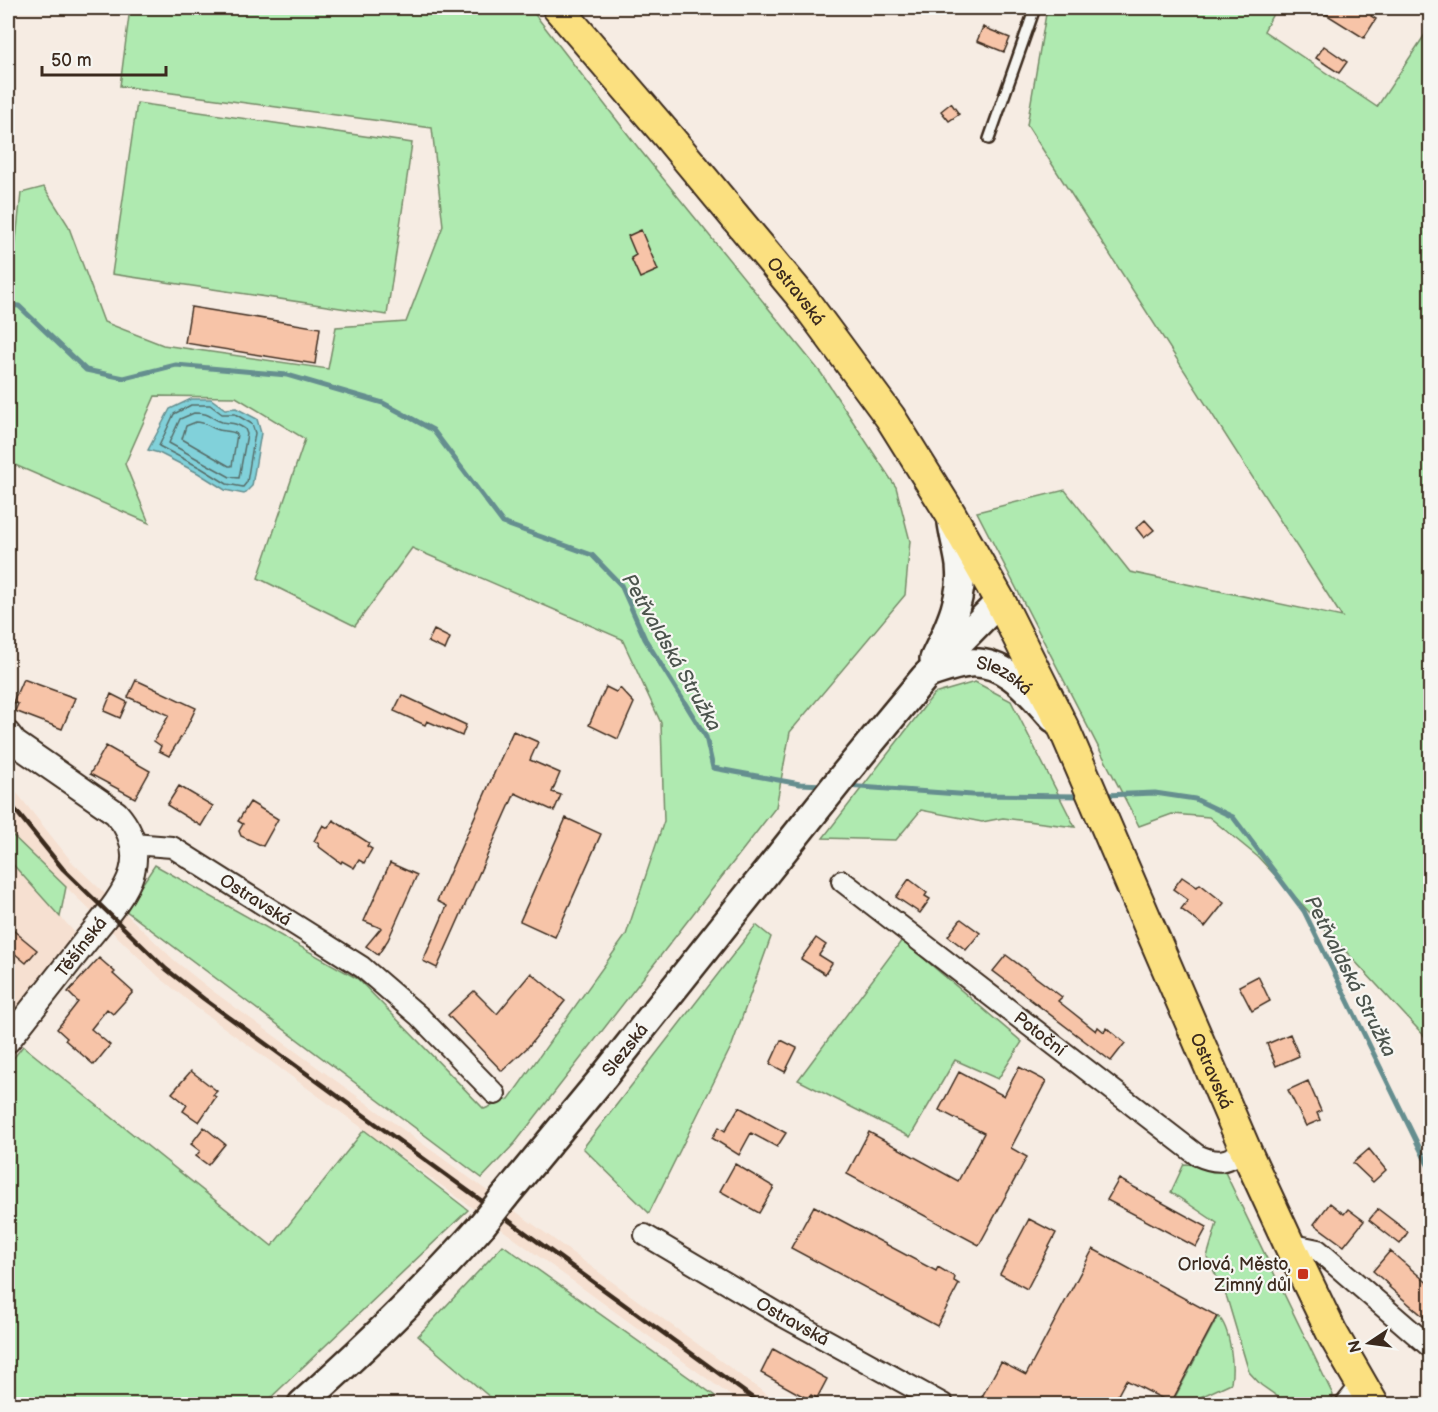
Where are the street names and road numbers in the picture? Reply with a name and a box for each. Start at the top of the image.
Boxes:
street label: Ostravská [762,253,829,330]
street label: Slezská [975,653,1036,700]
street label: Ostravská [216,870,295,931]
street label: Těšínská [51,913,111,982]
street label: Potoční [1009,1008,1070,1061]
street label: Slezská [598,1020,653,1081]
street label: Ostravská [1185,1030,1237,1112]
street label: Ostravská [752,1293,833,1351]

